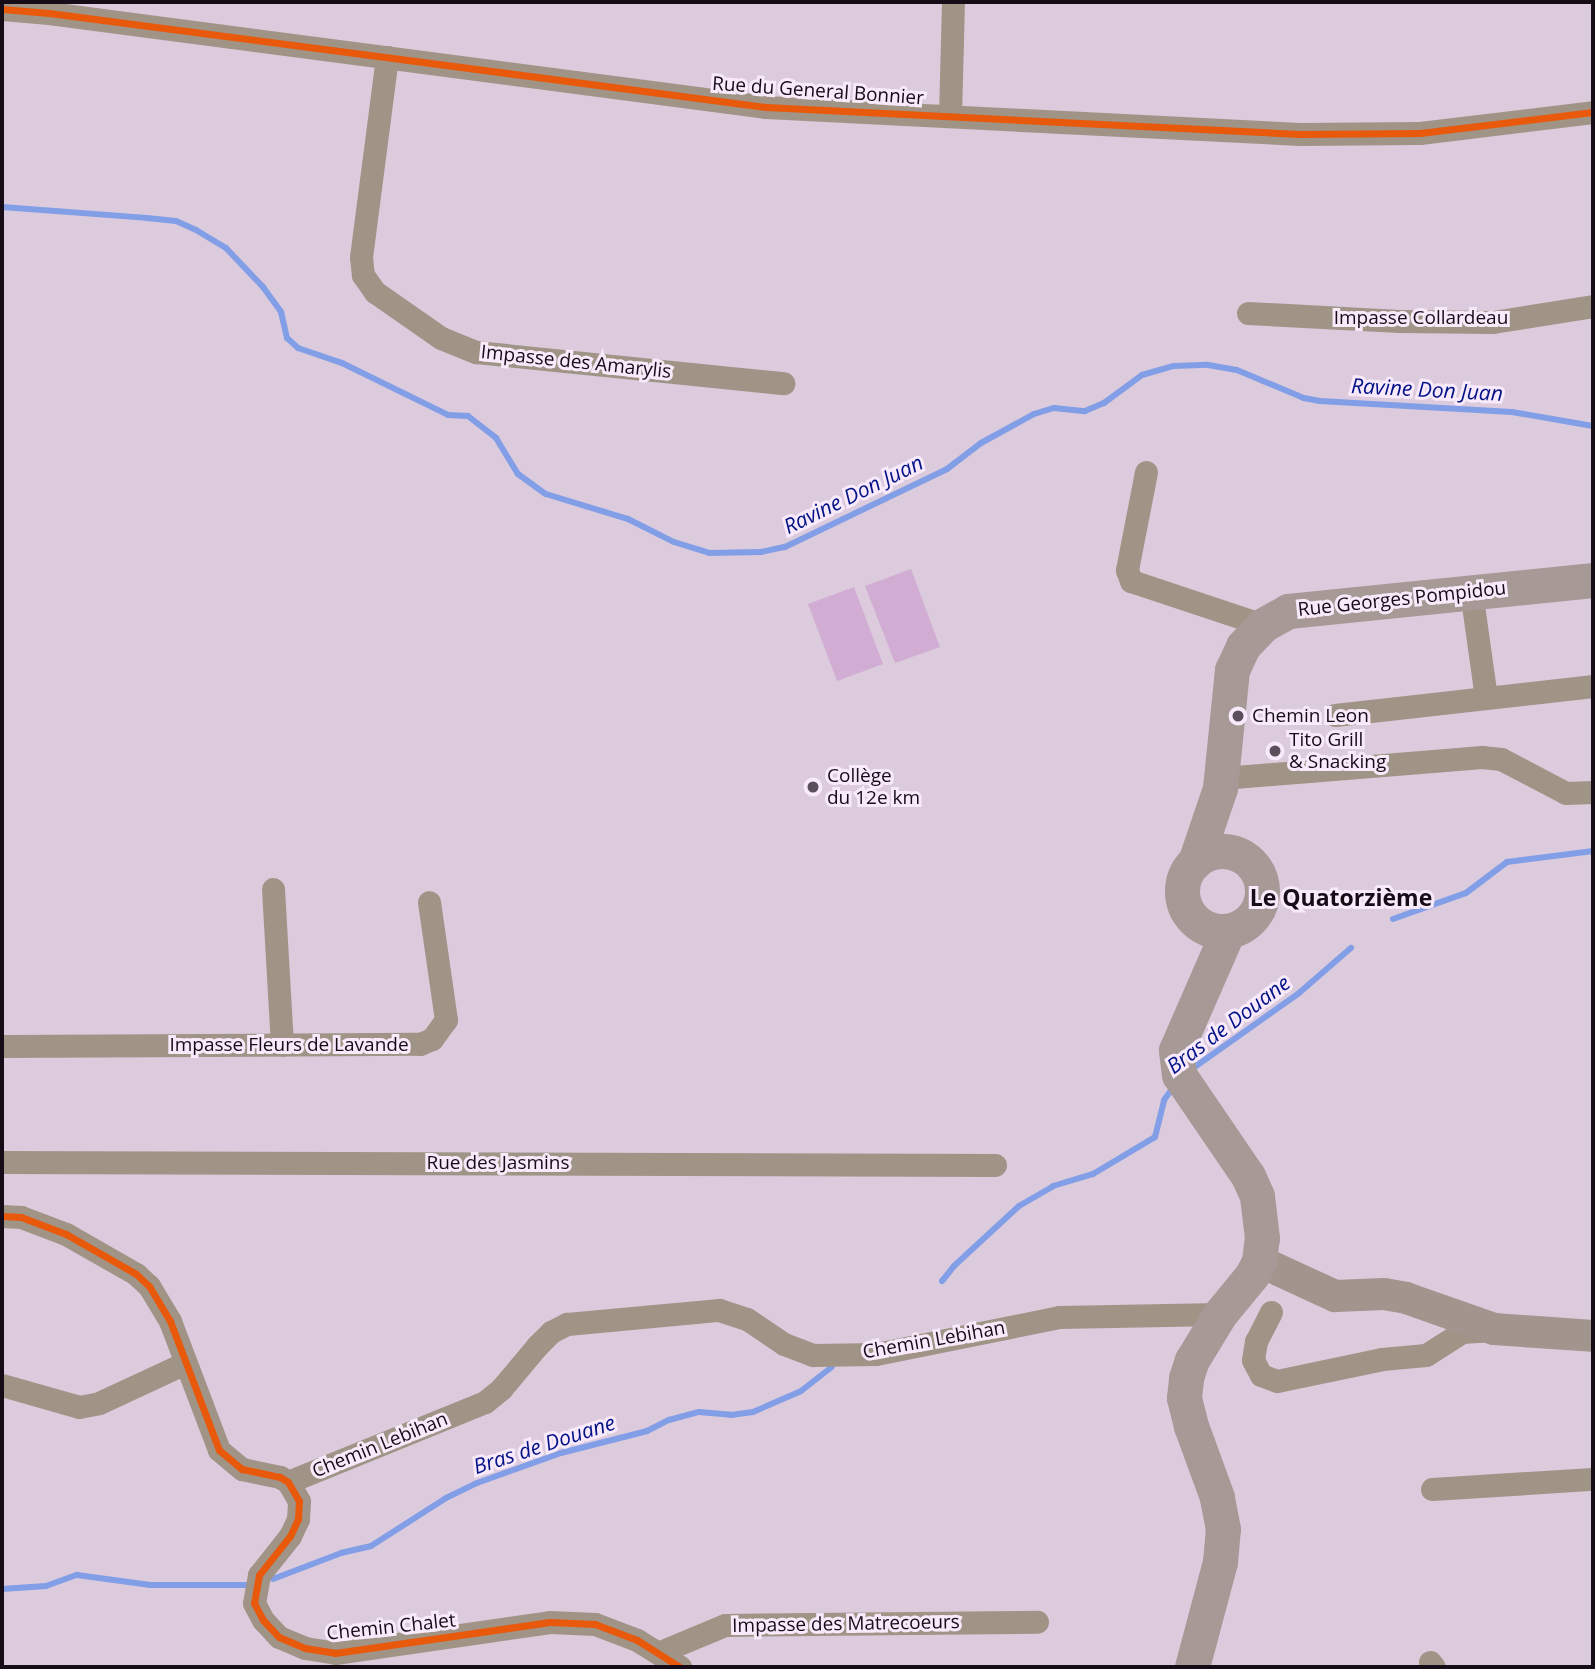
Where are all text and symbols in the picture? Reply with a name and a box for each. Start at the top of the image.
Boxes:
street label: Rue du General Bonnier [711,72,925,110]
street label: Impasse Collardeau [1334,307,1508,329]
street label: Impasse des Amarylis [480,341,672,383]
water label: Ravine Don Juan [1350,372,1504,406]
water label: Ravine Don Juan [779,449,927,539]
street label: Rue Georges Pompidou [1297,577,1507,621]
place label: Chemin Leon [1252,705,1369,727]
marker: Chemin Leon [1230,708,1246,724]
place label: Tito Grill & Snacking [1289,729,1386,773]
marker: Tito Grill & Snacking [1267,743,1283,759]
place label: Collège du 12e km [827,765,920,809]
marker: Collège du 12e km [805,779,821,795]
district label: Le Quatorzième [1250,883,1432,911]
water label: Bras de Douane [1161,969,1295,1079]
street label: Impasse Fleurs de Lavande [169,1034,409,1056]
street label: Rue des Jasmins [426,1152,570,1174]
street label: Chemin Lebihan [861,1316,1007,1364]
street label: Chemin Lebihan [309,1407,451,1483]
water label: Bras de Douane [470,1409,618,1479]
street label: Chemin Chalet [325,1609,457,1645]
street label: Impasse des Matrecoeurs [732,1611,960,1637]

